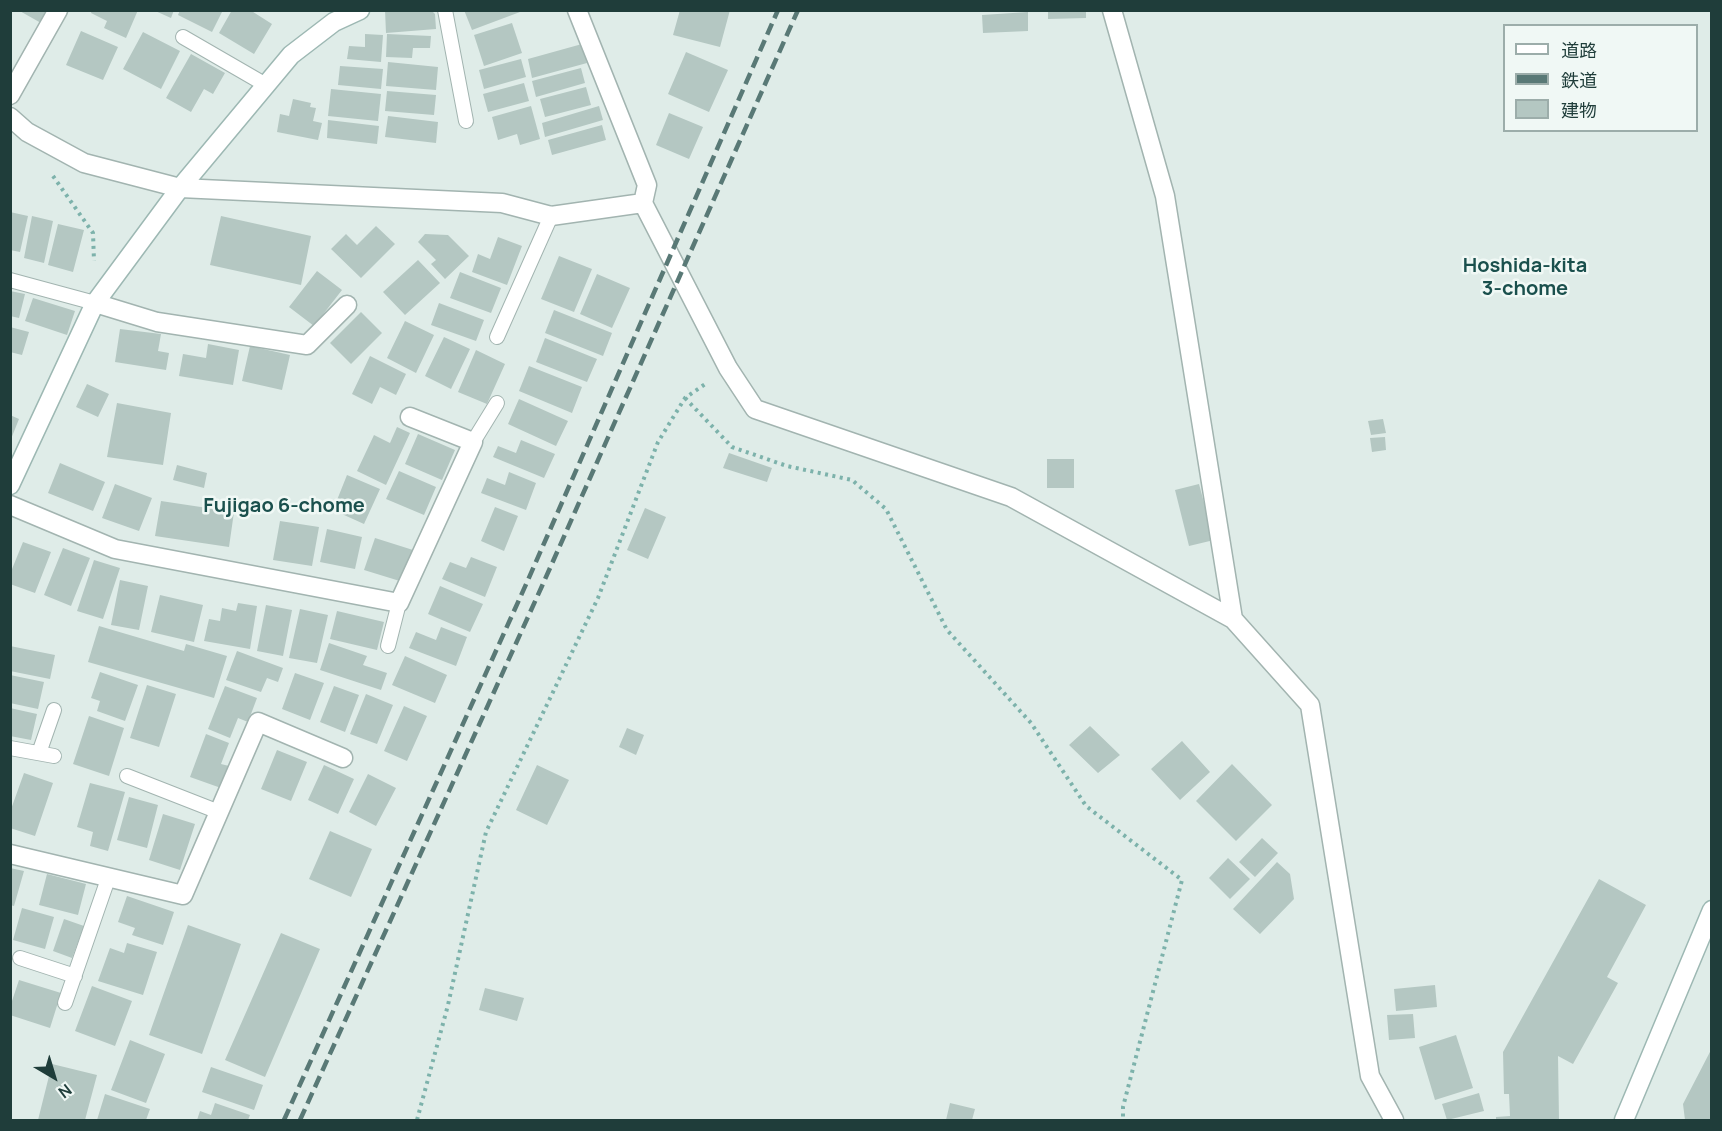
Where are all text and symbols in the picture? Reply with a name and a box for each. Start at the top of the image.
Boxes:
legend [1503,24,1698,132]
text: 道路 [1561,38,1597,62]
text: 鉄道 [1561,68,1597,92]
text: 建物 [1561,98,1597,122]
district label: Hoshida-kita 3-chome [1463,254,1587,301]
district label: Fujigao 6-chome [203,494,365,518]
north arrow [24,1047,84,1107]
text: N [54,1079,76,1103]

